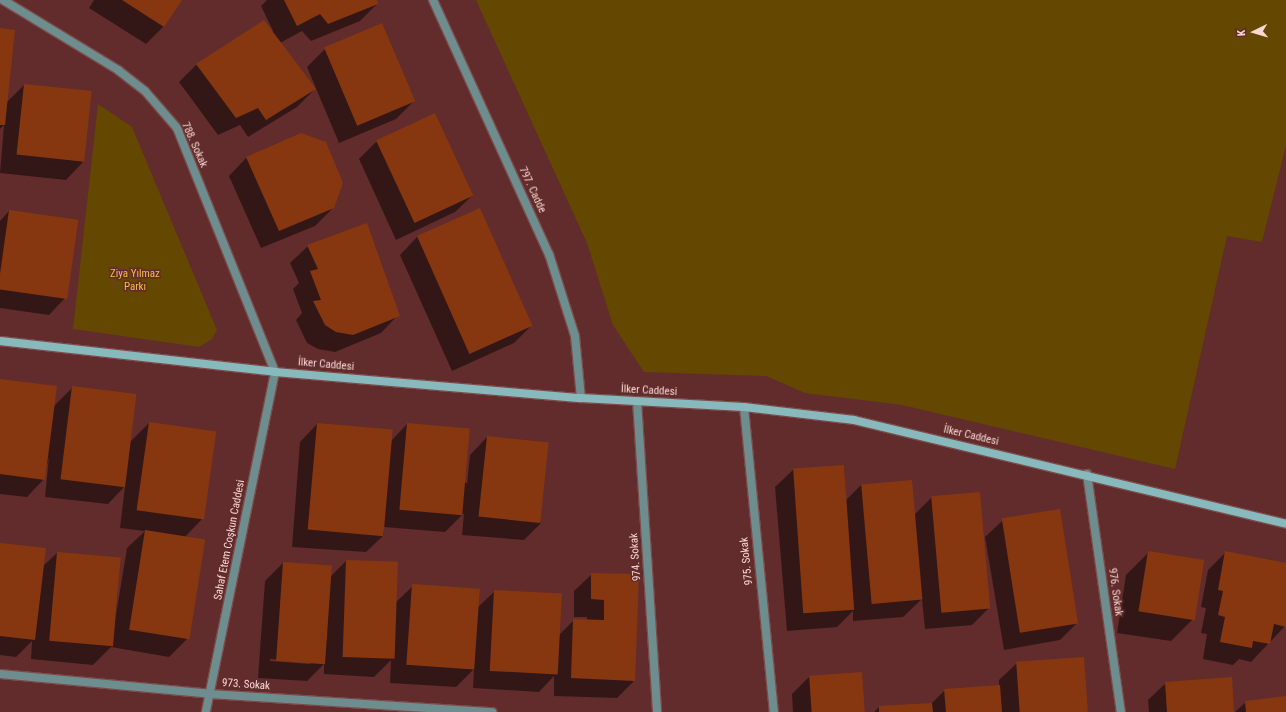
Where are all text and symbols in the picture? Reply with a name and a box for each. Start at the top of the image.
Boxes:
north arrow [1234,12,1274,52]
text: K [1235,29,1248,37]
street label: 788. Sokak [178,120,210,170]
street label: 797. Cadde [516,165,548,215]
park label: Ziya Yılmaz Parkı [110,268,160,294]
street label: İlker Caddesi [297,356,355,374]
street label: İlker Caddesi [621,383,677,399]
street label: İlker Caddesi [942,423,1000,449]
street label: Sahaf Etem Coşkun Caddesi [212,479,248,601]
street label: 974. Sokak [628,533,644,581]
street label: 975. Sokak [738,536,756,586]
street label: 976. Sokak [1105,567,1125,617]
street label: 973. Sokak [222,677,270,693]

